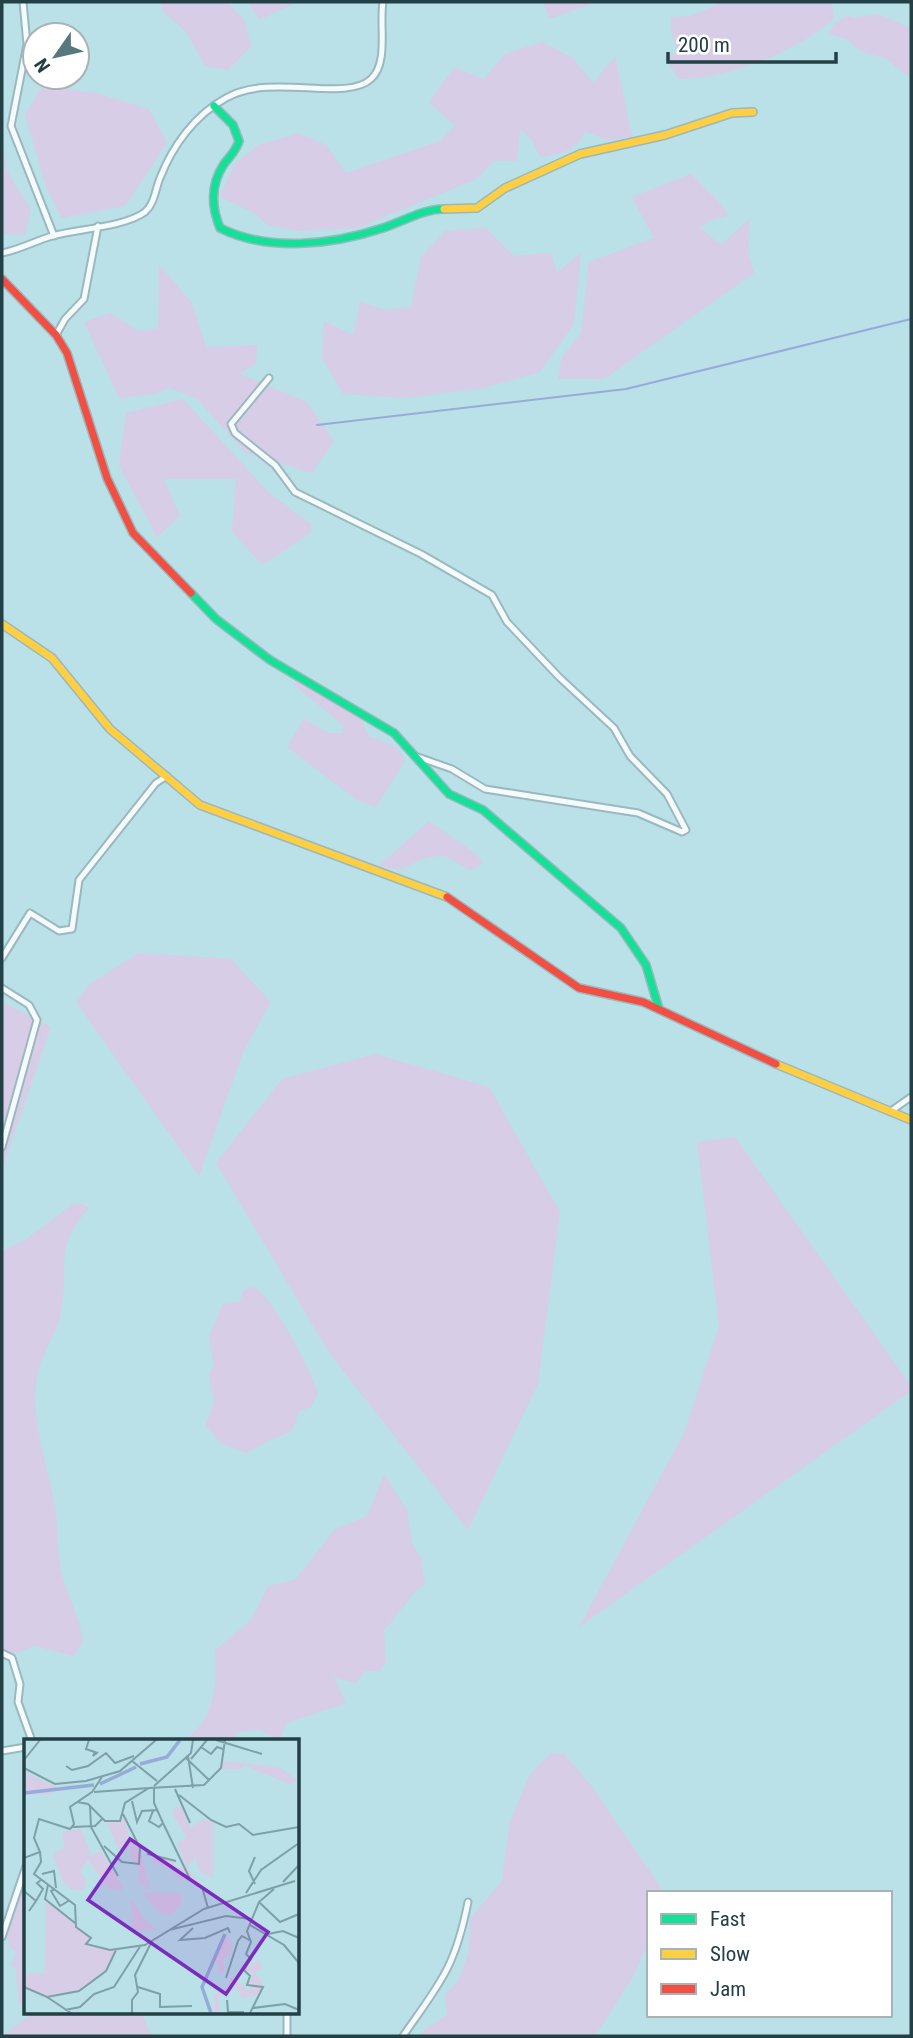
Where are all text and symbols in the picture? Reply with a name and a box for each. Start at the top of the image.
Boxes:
north arrow [21,21,91,91]
scale bar [668,21,836,65]
text: 200 m [678,33,730,57]
text: N [30,54,55,76]
inset map [24,1739,299,2014]
legend [647,1891,892,2017]
text: Fast [710,1907,746,1931]
text: Slow [710,1942,750,1966]
text: Jam [710,1977,746,2001]

